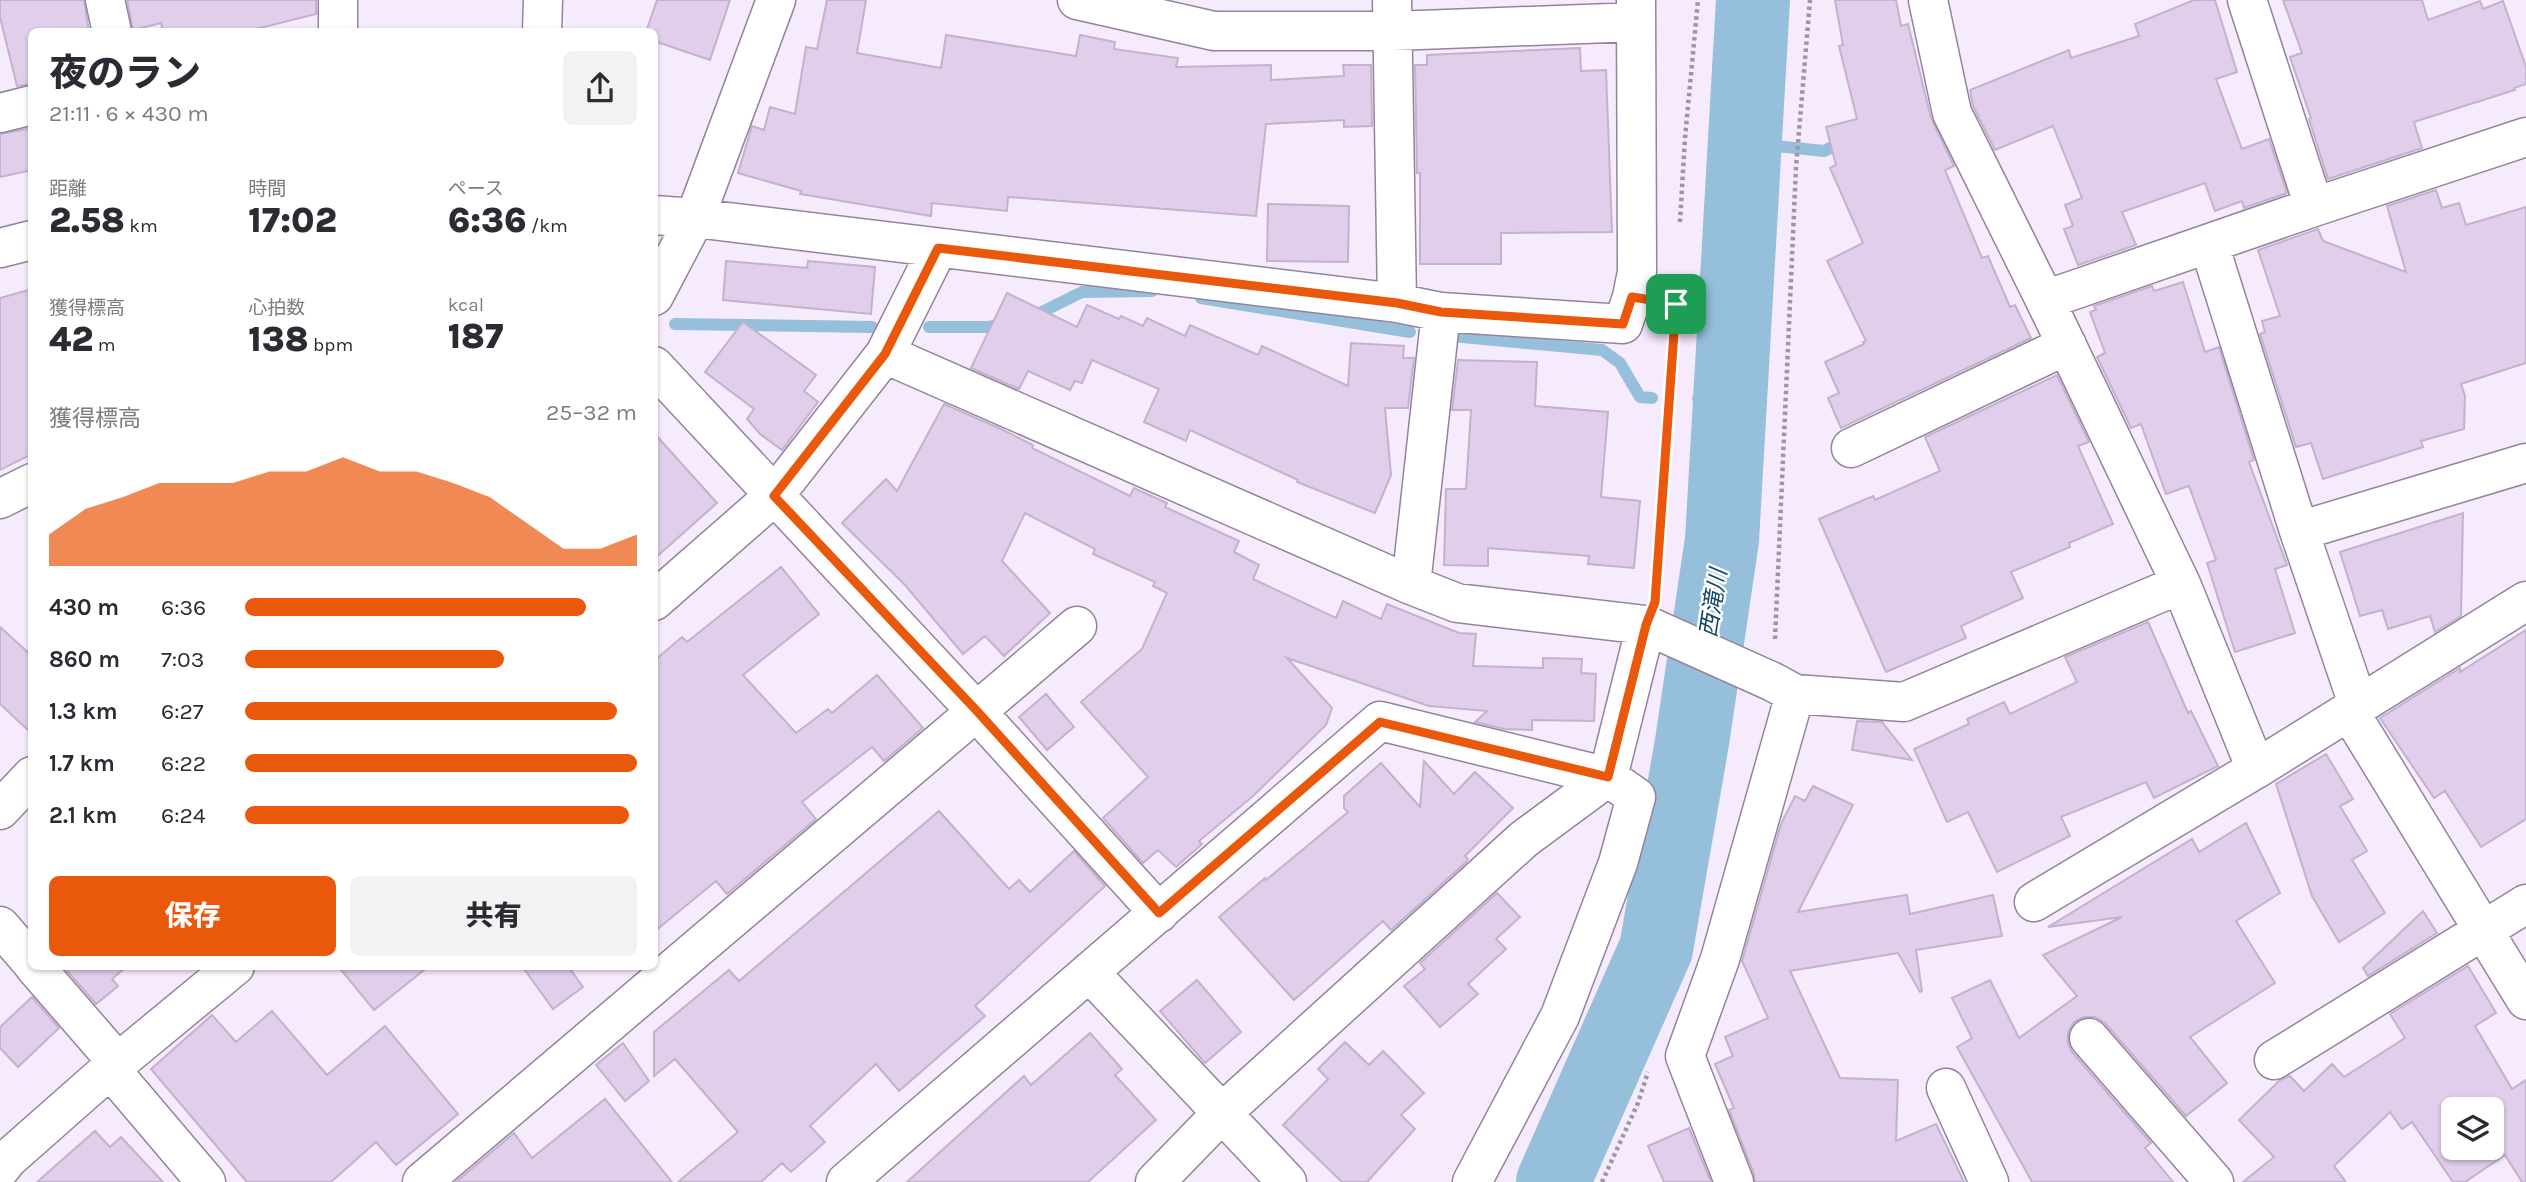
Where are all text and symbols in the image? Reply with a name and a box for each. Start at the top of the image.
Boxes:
text: 夜のラン [49,51,201,96]
button: share [563,51,637,125]
text: 21:11 · 6 × 430 m [49,100,209,127]
text: 距離 [49,178,87,200]
text: 時間 [248,178,286,200]
text: ペース [448,178,504,200]
text: 2.58 [49,200,125,241]
text: 17:02 [248,200,337,241]
text: 6:36 [448,200,526,241]
text: km [125,215,158,237]
text: /km [526,215,568,237]
pin [1646,274,1706,334]
icon: arrive [1657,285,1695,323]
text: kcal [448,294,484,316]
text: 獲得標高 [49,297,125,319]
text: 心拍数 [248,297,305,319]
text: 187 [448,316,503,357]
text: 42 [49,319,93,360]
text: 138 [248,319,309,360]
text: m [93,334,116,356]
text: bpm [309,334,353,356]
text: 25–32 m [546,399,637,426]
text: 獲得標高 [49,405,141,432]
water label: 西滝川 [1695,564,1733,639]
text: 430 m [49,594,119,621]
text: 6:36 [161,594,206,621]
text: 860 m [49,646,120,673]
text: 7:03 [161,646,204,673]
text: 1.3 km [49,698,118,725]
text: 6:27 [161,698,204,725]
text: 1.7 km [49,750,115,777]
text: 6:22 [161,750,206,777]
text: 2.1 km [49,802,117,829]
text: 6:24 [161,802,206,829]
button: 保存 [49,876,336,956]
button: 共有 [350,876,637,956]
map controls [2441,1097,2504,1160]
button: layers [2441,1097,2504,1160]

